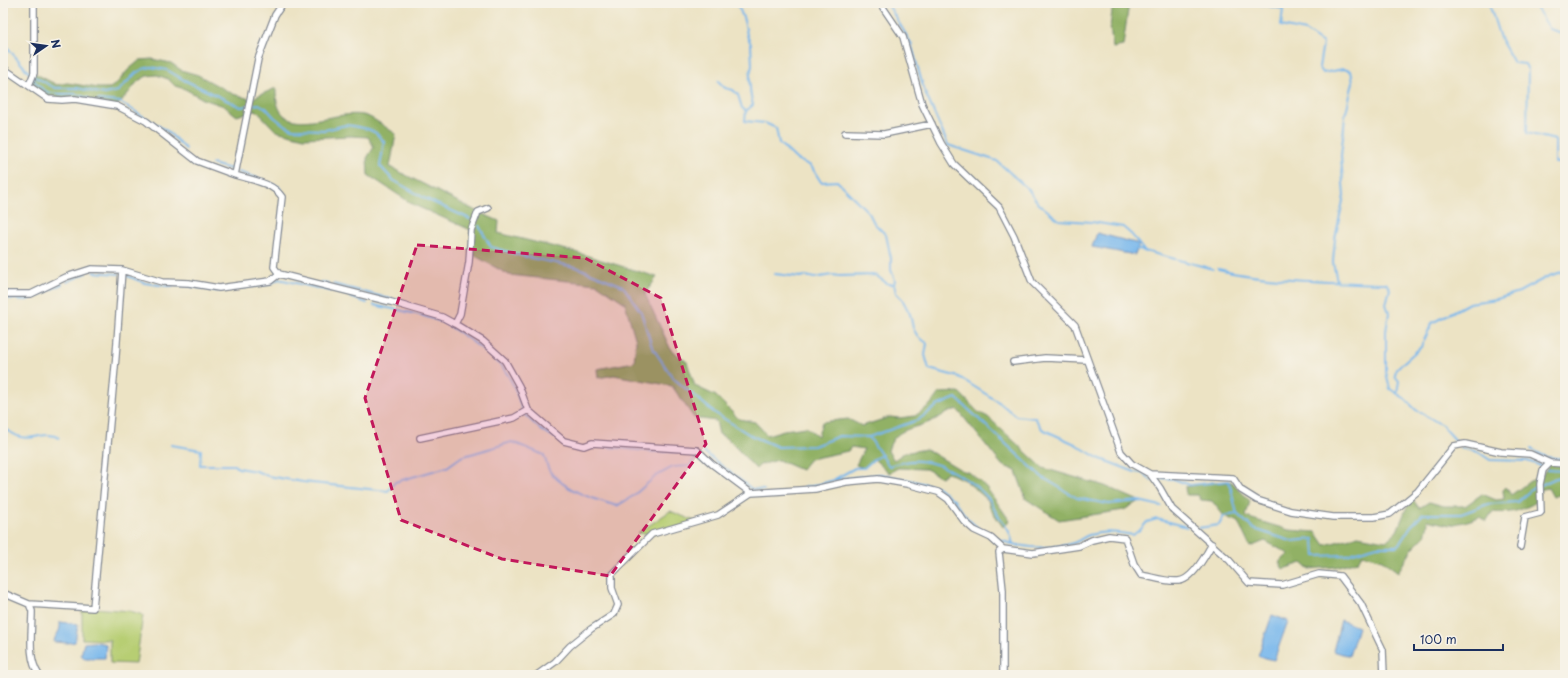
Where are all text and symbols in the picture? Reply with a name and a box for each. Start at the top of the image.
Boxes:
north arrow [26,26,66,66]
text: N [47,37,66,50]
scale bar [1414,626,1503,652]
text: 100 m [1420,630,1457,648]

